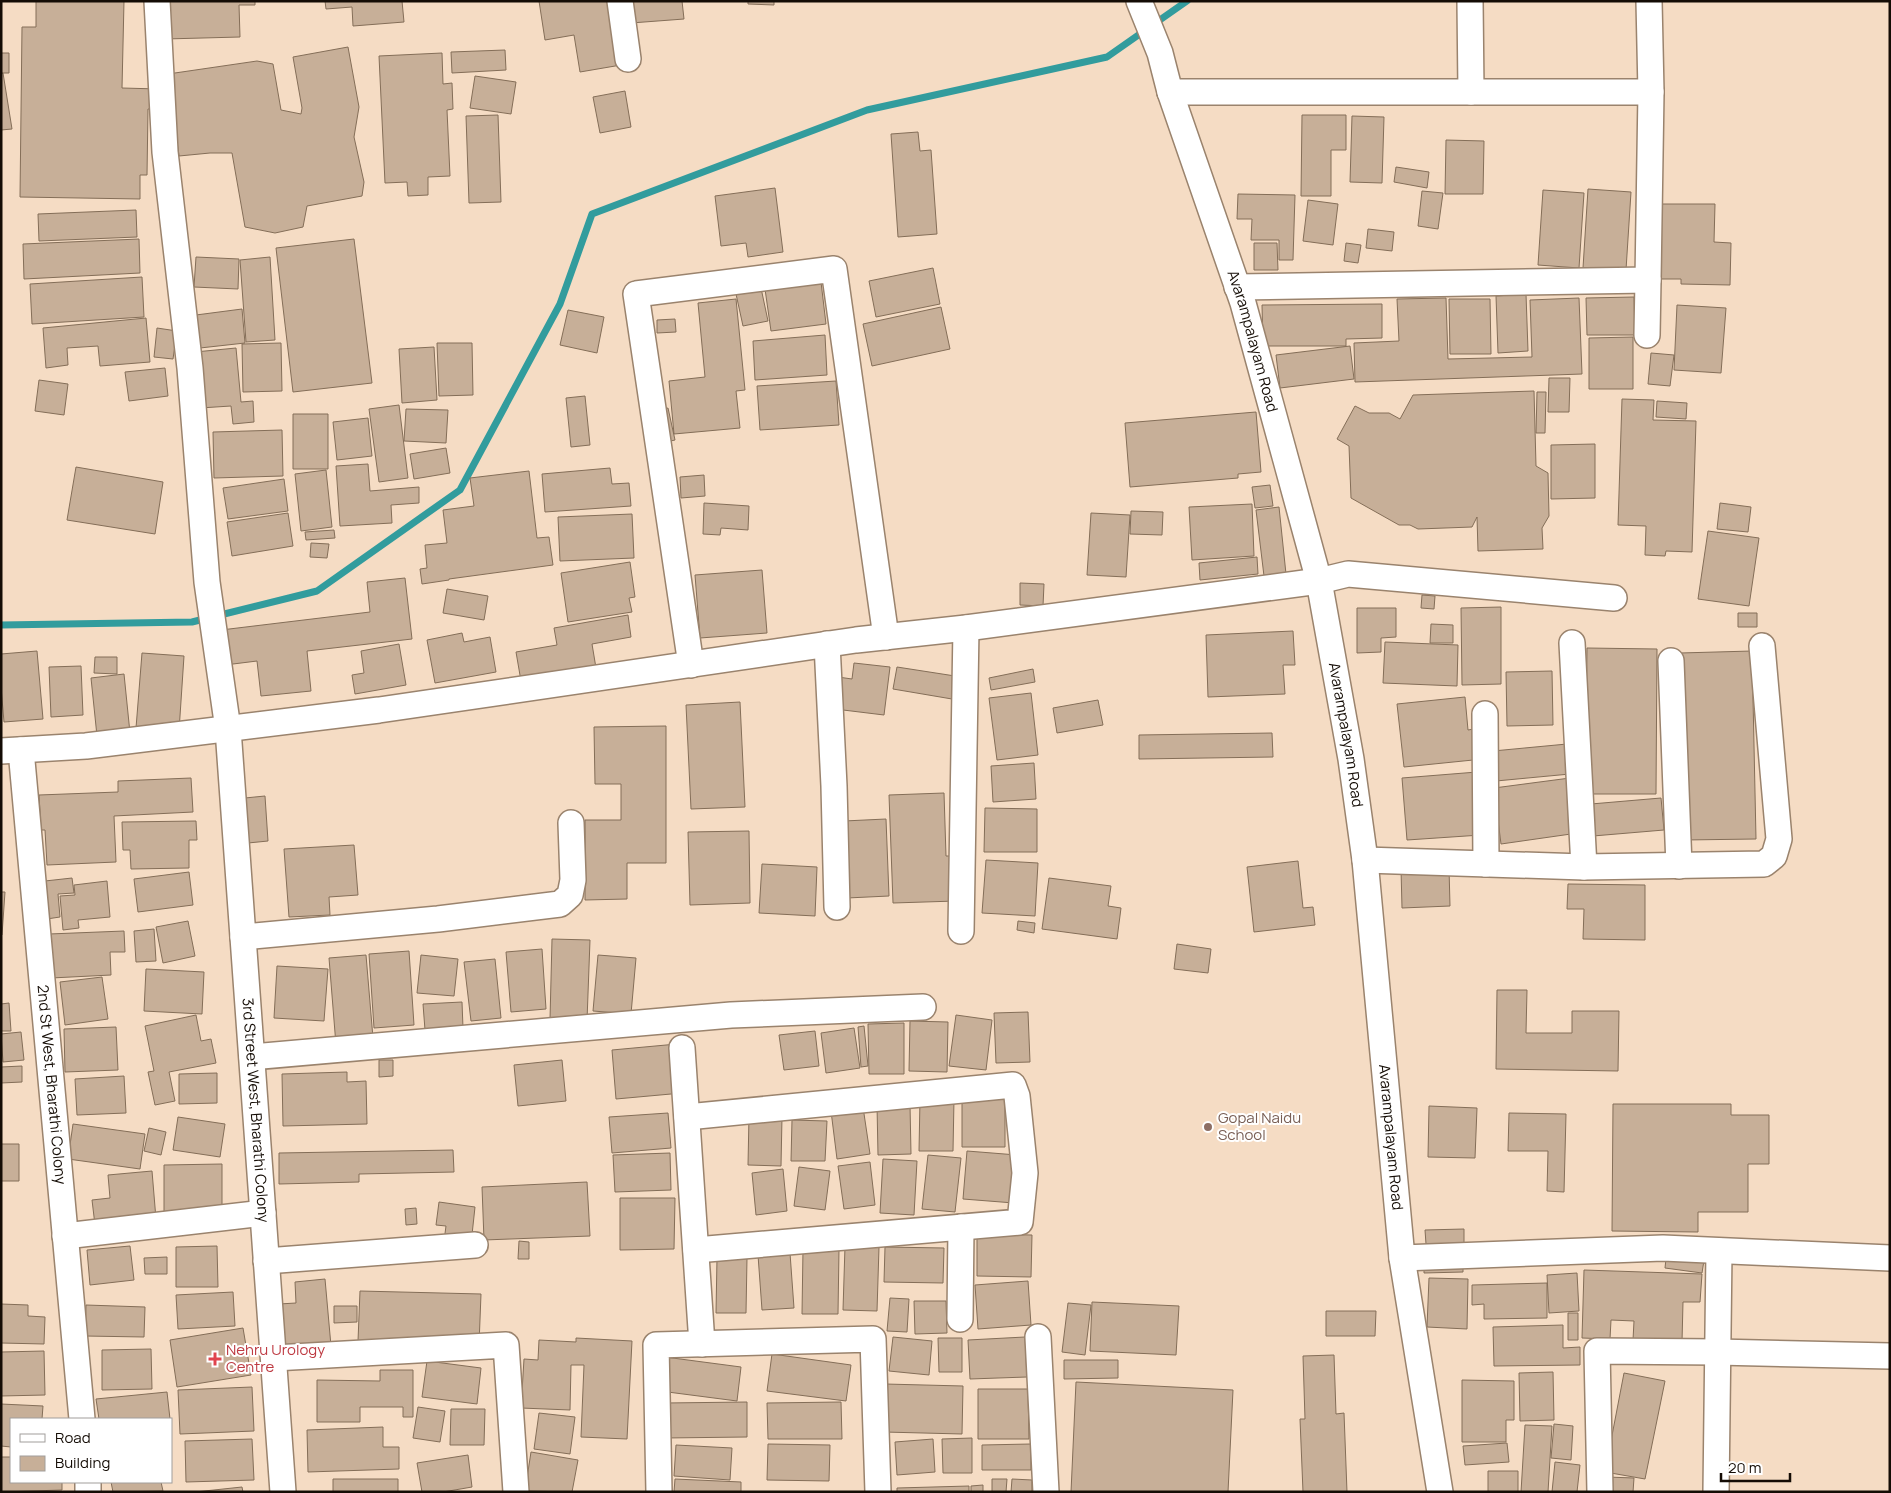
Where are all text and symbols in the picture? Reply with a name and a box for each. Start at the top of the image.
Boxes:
street label: Avarampalayam Road [1222,267,1283,414]
street label: Avarampalayam Road [1324,661,1369,809]
street label: 2nd St West, Bharathi Colony [32,984,72,1185]
street label: 3rd Street West, Bharathi Colony [237,997,275,1223]
street label: Avarampalayam Road [1374,1063,1409,1211]
place label: Gopal Naidu School [1218,1107,1301,1145]
marker: Gopal Naidu School [1202,1121,1214,1133]
place label: Nehru Urology Centre [226,1339,325,1377]
marker: Nehru Urology Centre [208,1352,222,1366]
legend [10,1418,172,1483]
text: Road [55,1427,91,1448]
scale bar [1721,1450,1790,1482]
text: Building [55,1452,110,1473]
text: 20 m [1728,1457,1761,1478]

